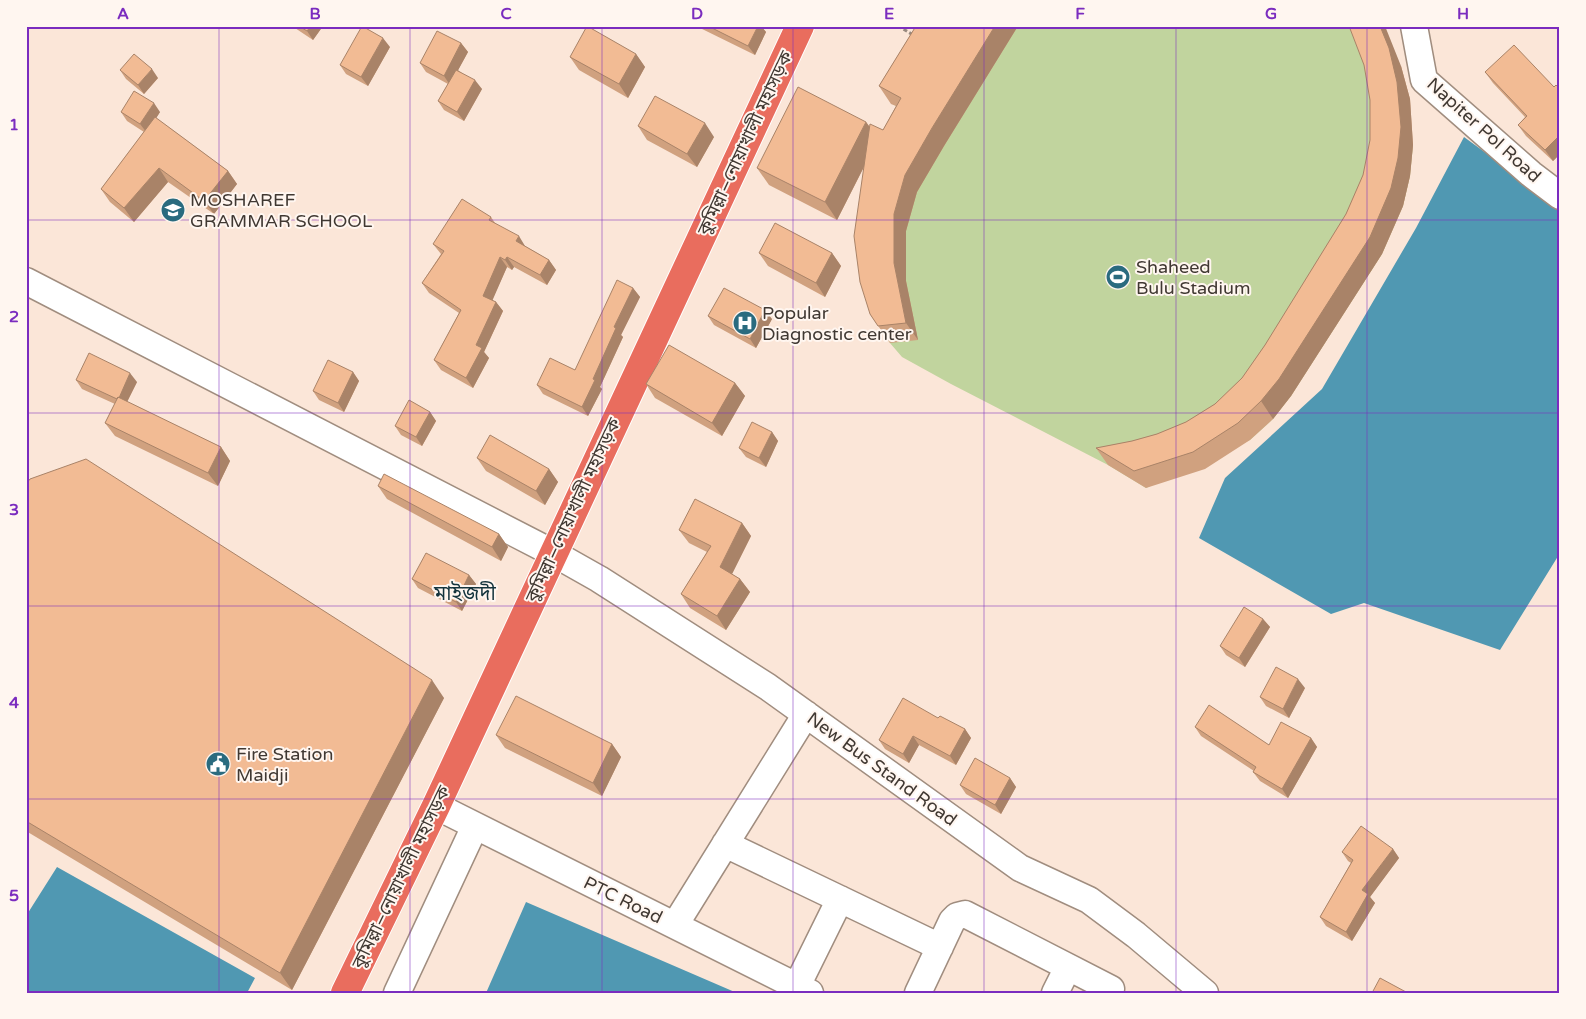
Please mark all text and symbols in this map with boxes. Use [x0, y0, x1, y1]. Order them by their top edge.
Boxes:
text: A [117, 4, 129, 24]
text: B [309, 4, 321, 24]
text: C [500, 4, 512, 24]
text: D [691, 4, 703, 24]
text: E [884, 4, 894, 24]
text: F [1075, 4, 1085, 24]
text: G [1265, 4, 1277, 24]
text: H [1457, 4, 1469, 24]
street label: কুমিল্লা–নোয়াখালী মহাসড়ক [692, 47, 798, 240]
street label: Napiter Pol Road [1422, 73, 1546, 187]
text: 1 [9, 115, 19, 135]
place label: MOSHAREF GRAMMAR SCHOOL [190, 189, 373, 232]
school or university icon: MOSHAREF GRAMMAR SCHOOL [160, 197, 186, 223]
place label: Shaheed Bulu Stadium [1136, 256, 1250, 299]
sports icon: Shaheed Bulu Stadium [1105, 264, 1131, 290]
place label: Popular Diagnostic center [762, 302, 912, 345]
text: 2 [9, 307, 19, 327]
hospital icon: Popular Diagnostic center [732, 310, 758, 336]
street label: কুমিল্লা–নোয়াখালী মহাসড়ক [520, 414, 626, 607]
text: 3 [9, 500, 19, 520]
district label: মাইজদী [433, 581, 497, 606]
text: 4 [9, 693, 19, 713]
street label: New Bus Stand Road [803, 707, 961, 831]
place label: Fire Station Maidji [236, 743, 333, 786]
public building icon: Fire Station Maidji [205, 751, 231, 777]
street label: কুমিল্লা–নোয়াখালী মহাসড়ক [347, 781, 455, 973]
street label: PTC Road [580, 871, 666, 929]
text: 5 [9, 886, 19, 906]

